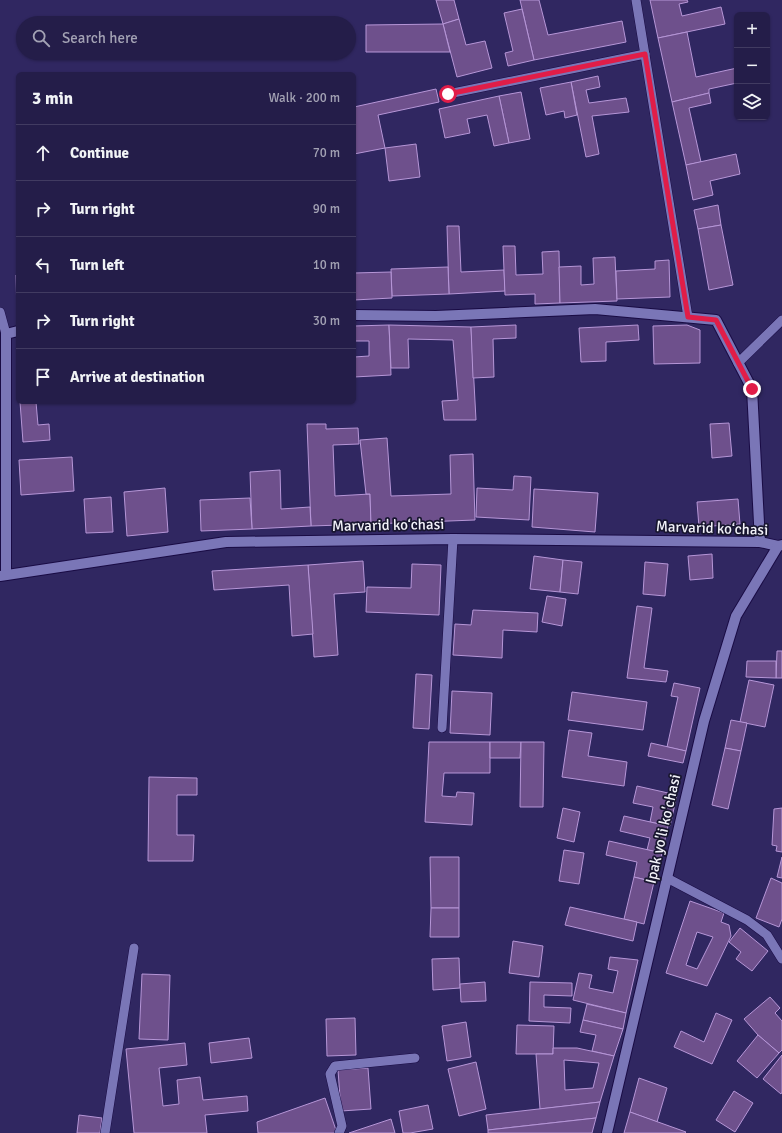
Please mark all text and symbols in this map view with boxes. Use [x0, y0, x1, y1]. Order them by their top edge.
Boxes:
map controls [734, 12, 770, 120]
button: + [734, 12, 770, 48]
search box [16, 16, 356, 60]
icon: search [30, 27, 52, 49]
text: Search here [62, 29, 138, 47]
button: − [734, 48, 770, 84]
button: layers [734, 84, 770, 120]
route start [439, 85, 457, 103]
text: 3 min [32, 88, 73, 109]
text: Walk · 200 m [269, 90, 340, 106]
icon: ahead [32, 142, 54, 164]
text: Continue [70, 144, 129, 162]
text: 70 m [313, 145, 340, 161]
icon: right [32, 198, 54, 220]
text: Turn right [70, 200, 135, 218]
text: 90 m [313, 201, 340, 217]
icon: left [32, 254, 54, 276]
text: Turn left [70, 256, 124, 274]
text: 10 m [313, 257, 340, 273]
icon: right [32, 310, 54, 332]
text: Turn right [70, 312, 135, 330]
text: 30 m [313, 313, 340, 329]
icon: arrive [32, 366, 54, 388]
text: Arrive at destination [70, 368, 205, 386]
route end [743, 380, 761, 398]
street label: Marvarid koʻchasi [332, 515, 444, 535]
street label: Marvarid koʻchasi [656, 517, 768, 539]
street label: Ipak yo'li ko'chasi [642, 773, 684, 885]

